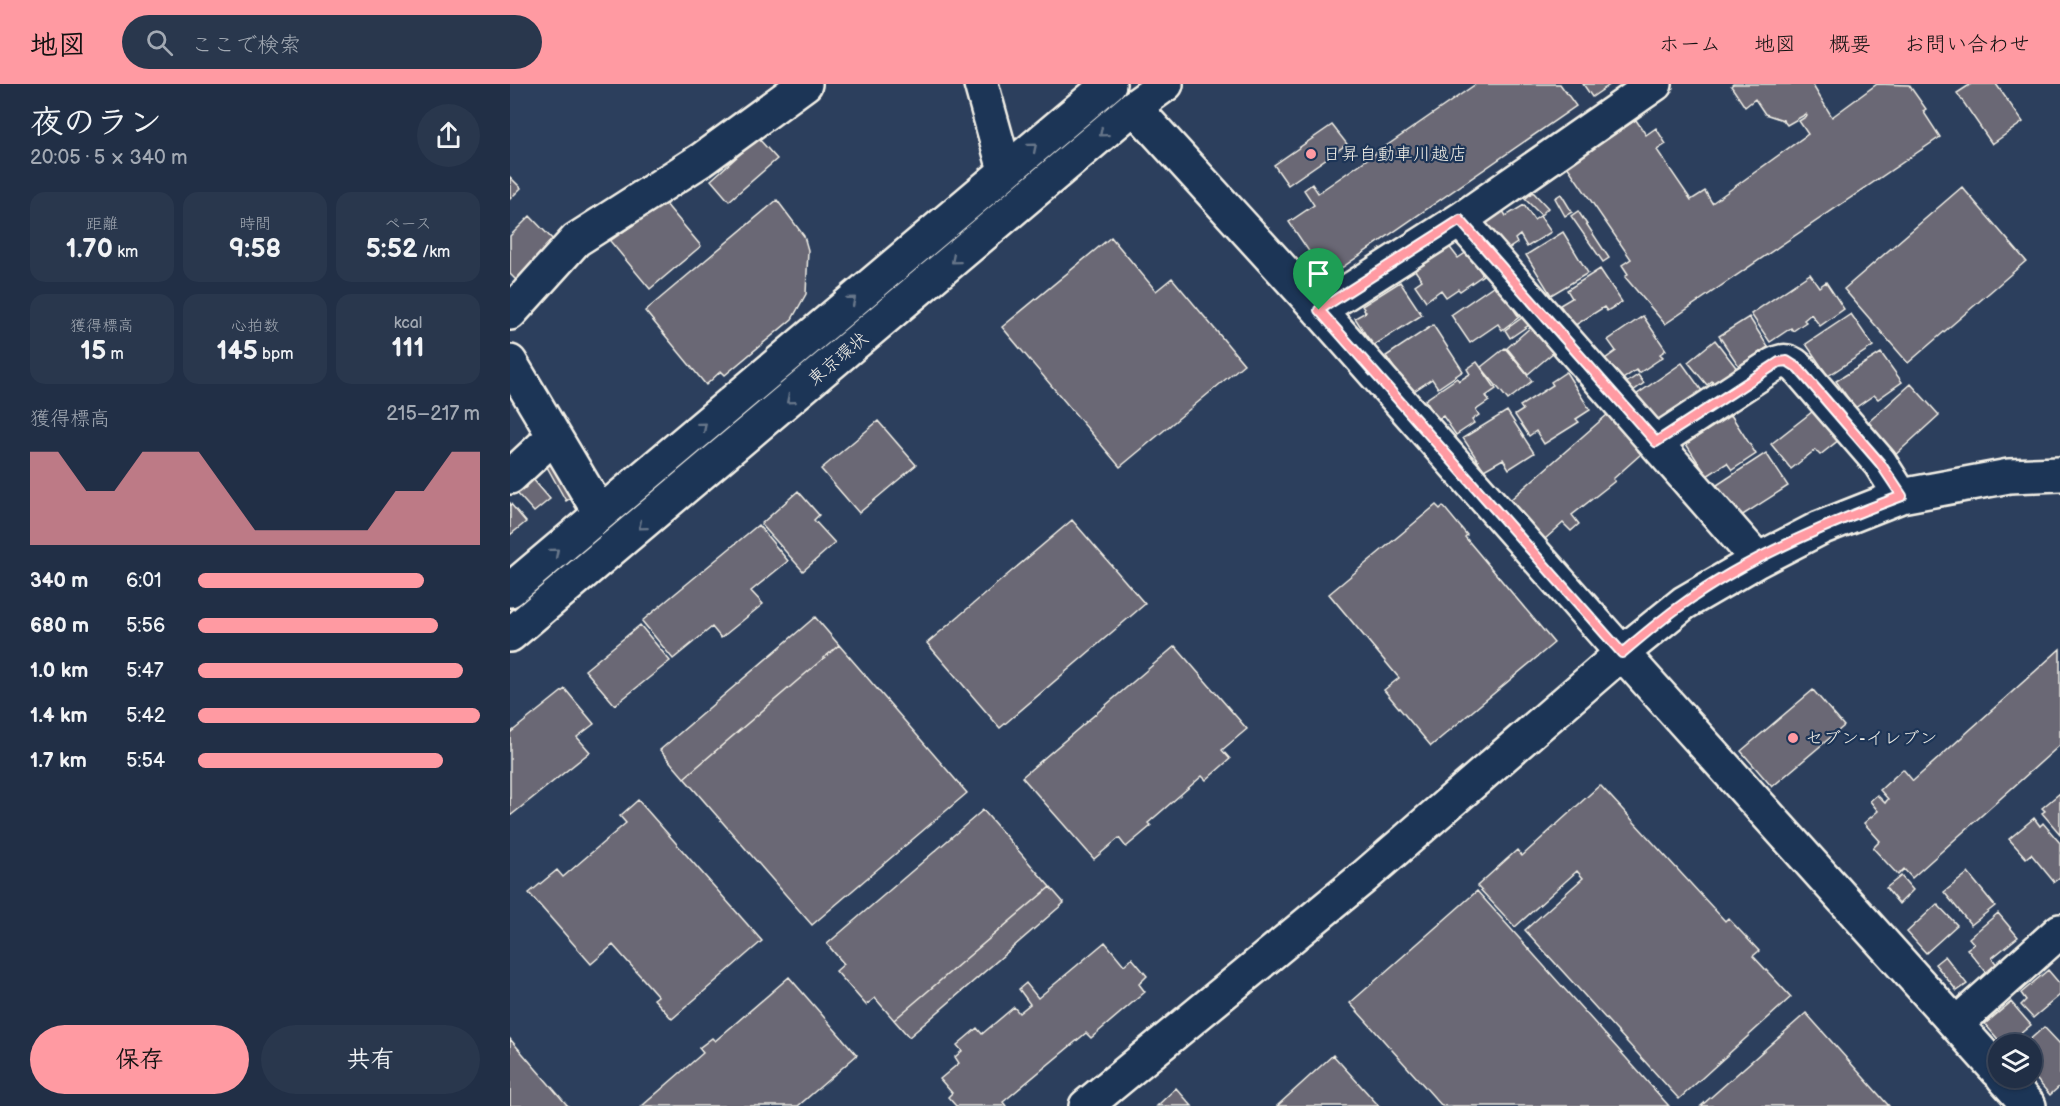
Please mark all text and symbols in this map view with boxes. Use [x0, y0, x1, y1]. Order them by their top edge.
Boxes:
search box [122, 15, 542, 69]
icon: search [143, 26, 176, 59]
text: 地図 [30, 29, 86, 62]
text: ここで検索 [191, 32, 301, 59]
text: ホーム [1659, 32, 1721, 57]
text: 地図 [1754, 32, 1796, 57]
text: 概要 [1829, 32, 1871, 57]
text: お問い合わせ [1904, 32, 2030, 57]
text: 夜のラン [30, 103, 162, 143]
button: share [417, 104, 480, 167]
one-way arrow [1099, 126, 1110, 137]
one-way arrow [1026, 143, 1037, 154]
place label: 日昇自動車川越店 [1323, 144, 1467, 165]
text: 20:05 · 5 × 340 m [30, 146, 188, 170]
marker: 日昇自動車川越店 [1304, 147, 1318, 161]
text: 距離 [86, 215, 118, 234]
text: 時間 [239, 215, 271, 234]
text: ペース [384, 215, 432, 234]
text: 1.70 [66, 234, 113, 265]
text: 9:58 [229, 234, 281, 265]
text: 5:52 [366, 234, 418, 265]
text: km [113, 243, 138, 262]
text: /km [418, 243, 450, 262]
pin [1293, 248, 1344, 310]
one-way arrow [951, 252, 962, 263]
icon: arrive [1302, 257, 1335, 290]
one-way arrow [845, 296, 856, 307]
text: kcal [394, 314, 422, 333]
text: 獲得標高 [70, 317, 134, 336]
text: 心拍数 [231, 317, 279, 336]
street label: 東京環状 [804, 328, 872, 390]
text: 111 [392, 333, 424, 364]
text: 15 [80, 336, 106, 367]
text: 145 [216, 336, 258, 367]
text: m [106, 345, 124, 364]
text: bpm [258, 345, 294, 364]
one-way arrow [786, 392, 797, 403]
text: 215–217 m [386, 402, 480, 426]
text: 獲得標高 [30, 407, 110, 431]
one-way arrow [696, 422, 707, 433]
one-way arrow [638, 519, 649, 530]
one-way arrow [548, 548, 558, 559]
text: 340 m [30, 569, 88, 593]
text: 6:01 [126, 569, 162, 593]
text: 680 m [30, 614, 89, 638]
text: 5:56 [126, 614, 165, 638]
text: 1.0 km [30, 659, 88, 683]
text: 5:47 [126, 659, 164, 683]
text: 1.4 km [30, 704, 88, 728]
text: 5:42 [126, 704, 166, 728]
place label: セブン-イレブン [1805, 728, 1938, 749]
marker: セブン-イレブン [1786, 731, 1800, 745]
text: 1.7 km [30, 749, 87, 773]
text: 5:54 [126, 749, 165, 773]
button: 保存 [30, 1025, 249, 1094]
button: 共有 [261, 1025, 480, 1094]
map controls [1988, 1034, 2042, 1088]
button: layers [1988, 1034, 2042, 1088]

